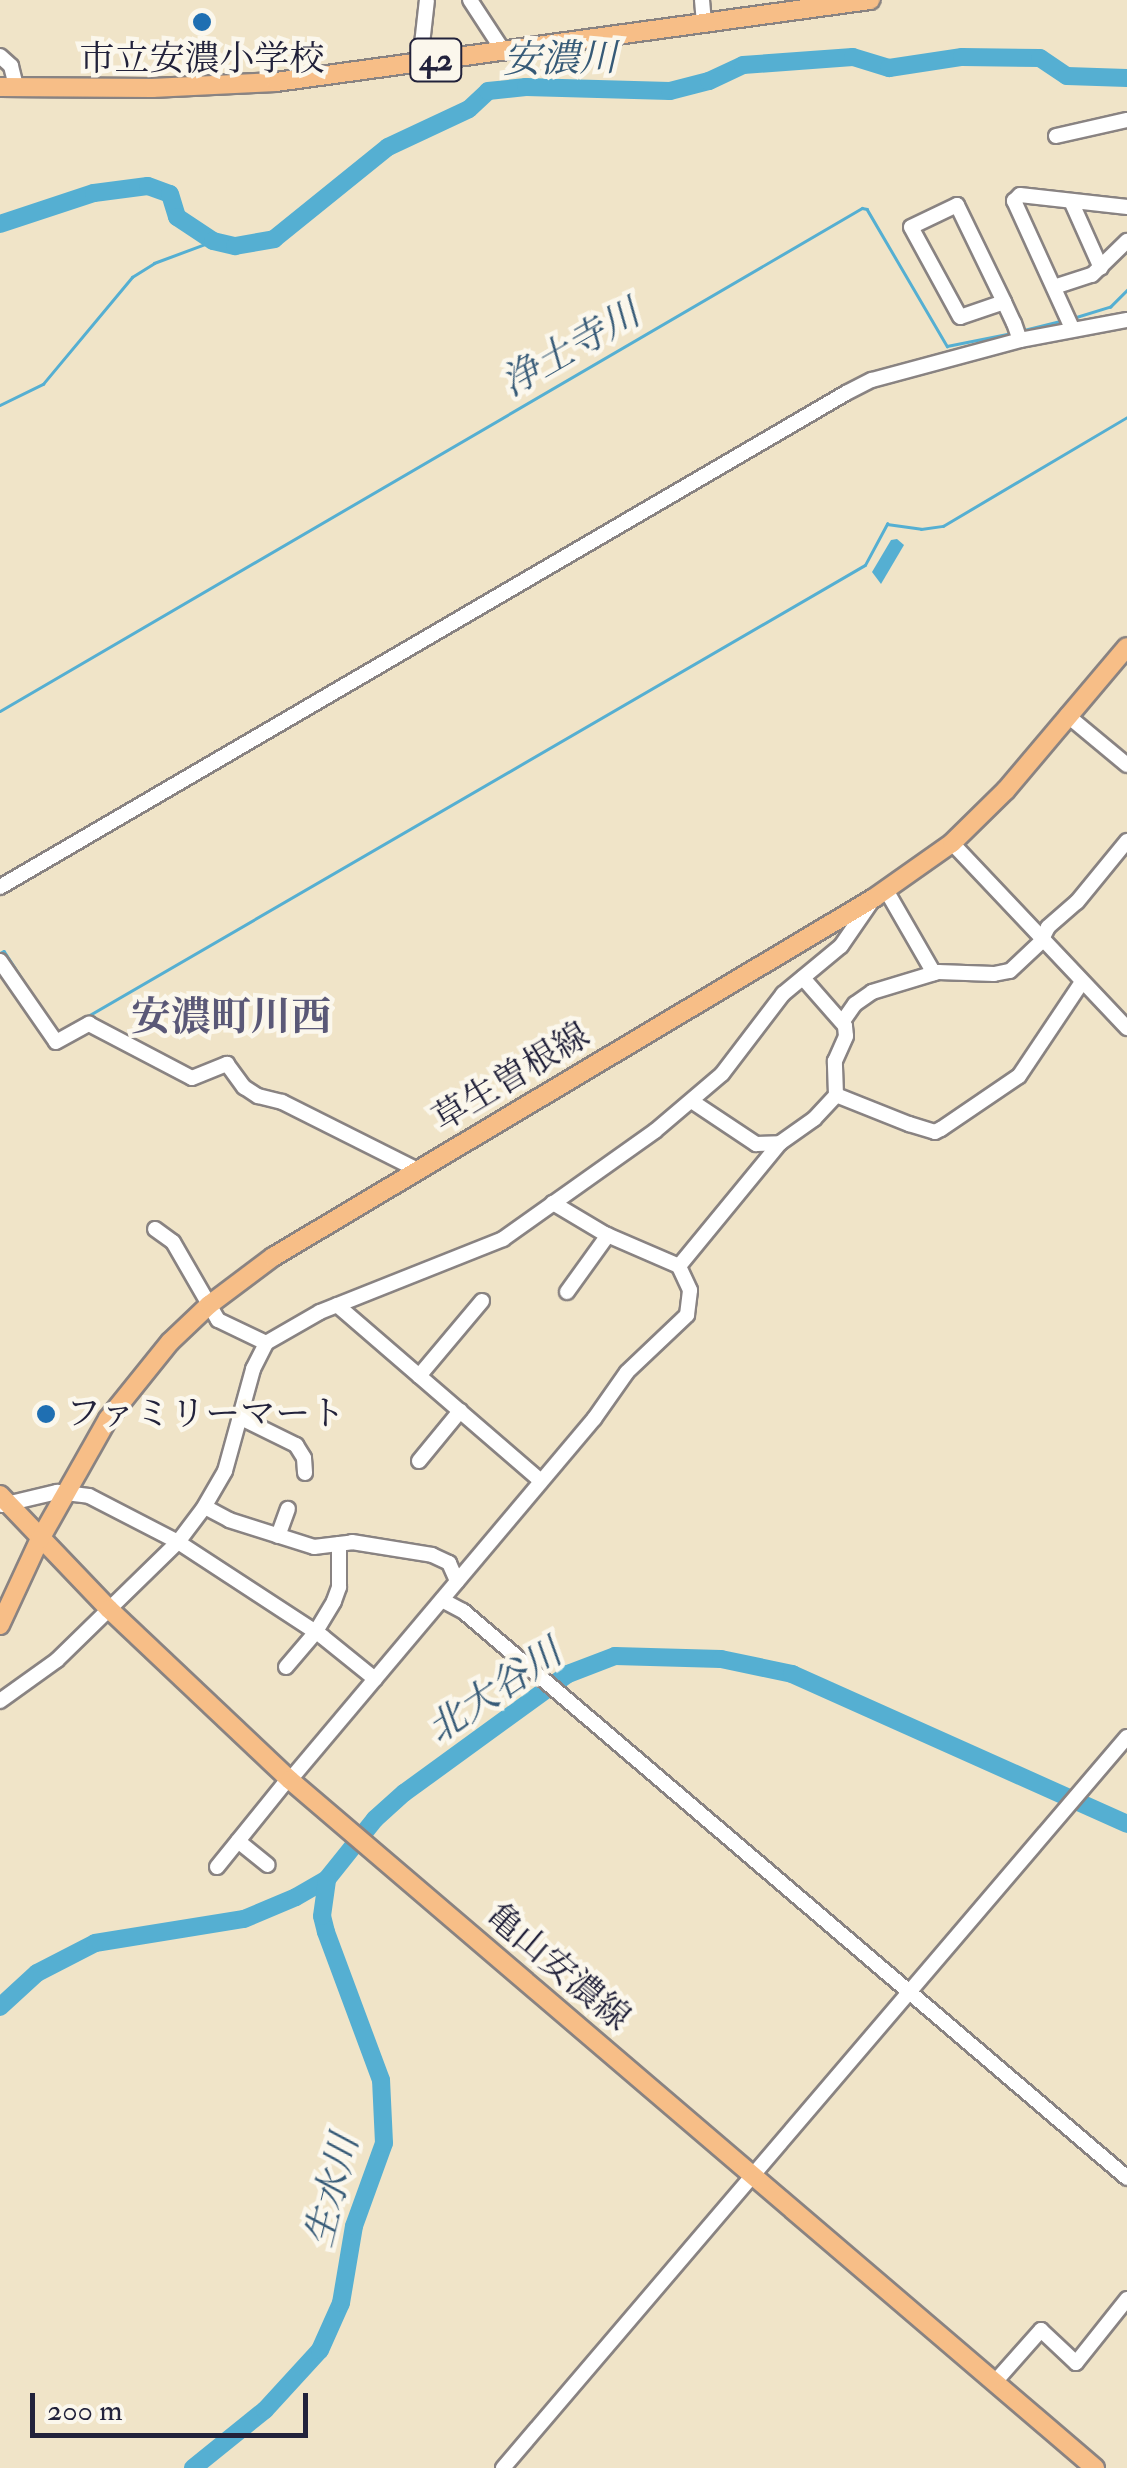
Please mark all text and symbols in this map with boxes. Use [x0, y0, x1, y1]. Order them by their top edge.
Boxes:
marker: 市立安濃小学校 [191, 11, 213, 33]
road number: 42 [408, 33, 464, 87]
water label: 安濃川 [503, 36, 617, 84]
place label: 市立安濃小学校 [80, 38, 324, 80]
water label: 浄土寺川 [494, 291, 648, 407]
district label: 安濃町川西 [131, 994, 331, 1042]
street label: 草生曽根線 [425, 1014, 597, 1140]
place label: ファミリーマート [66, 1393, 346, 1435]
marker: ファミリーマート [35, 1403, 57, 1425]
water label: 北大谷川 [419, 1631, 571, 1753]
street label: 亀山安濃線 [477, 1895, 639, 2039]
water label: 生水川 [297, 2130, 369, 2252]
scale bar [35, 2373, 312, 2435]
text: 200 m [47, 2392, 123, 2429]

